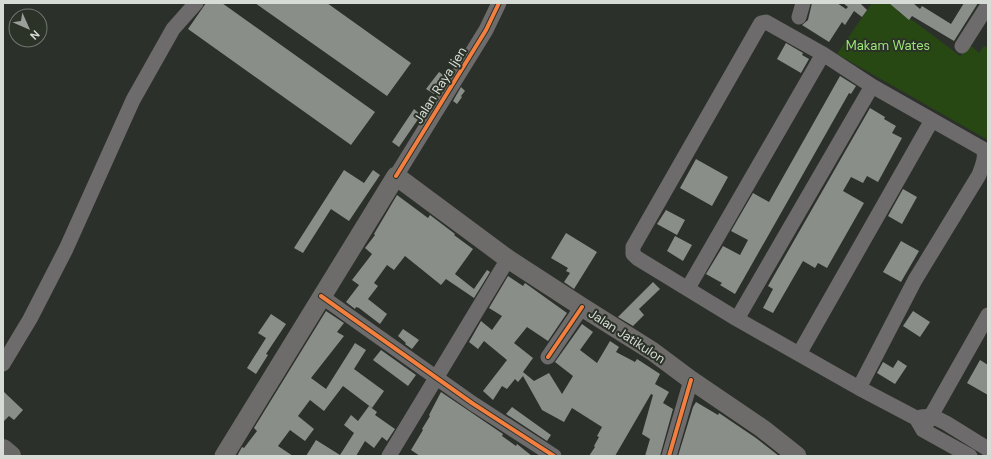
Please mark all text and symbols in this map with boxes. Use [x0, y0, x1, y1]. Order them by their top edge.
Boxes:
north arrow [8, 8, 48, 48]
text: N [27, 27, 43, 43]
park label: Makam Wates [846, 37, 930, 54]
street label: Jalan Raya Ijen [410, 43, 470, 127]
street label: Jalan Jatikulon [585, 305, 669, 367]

